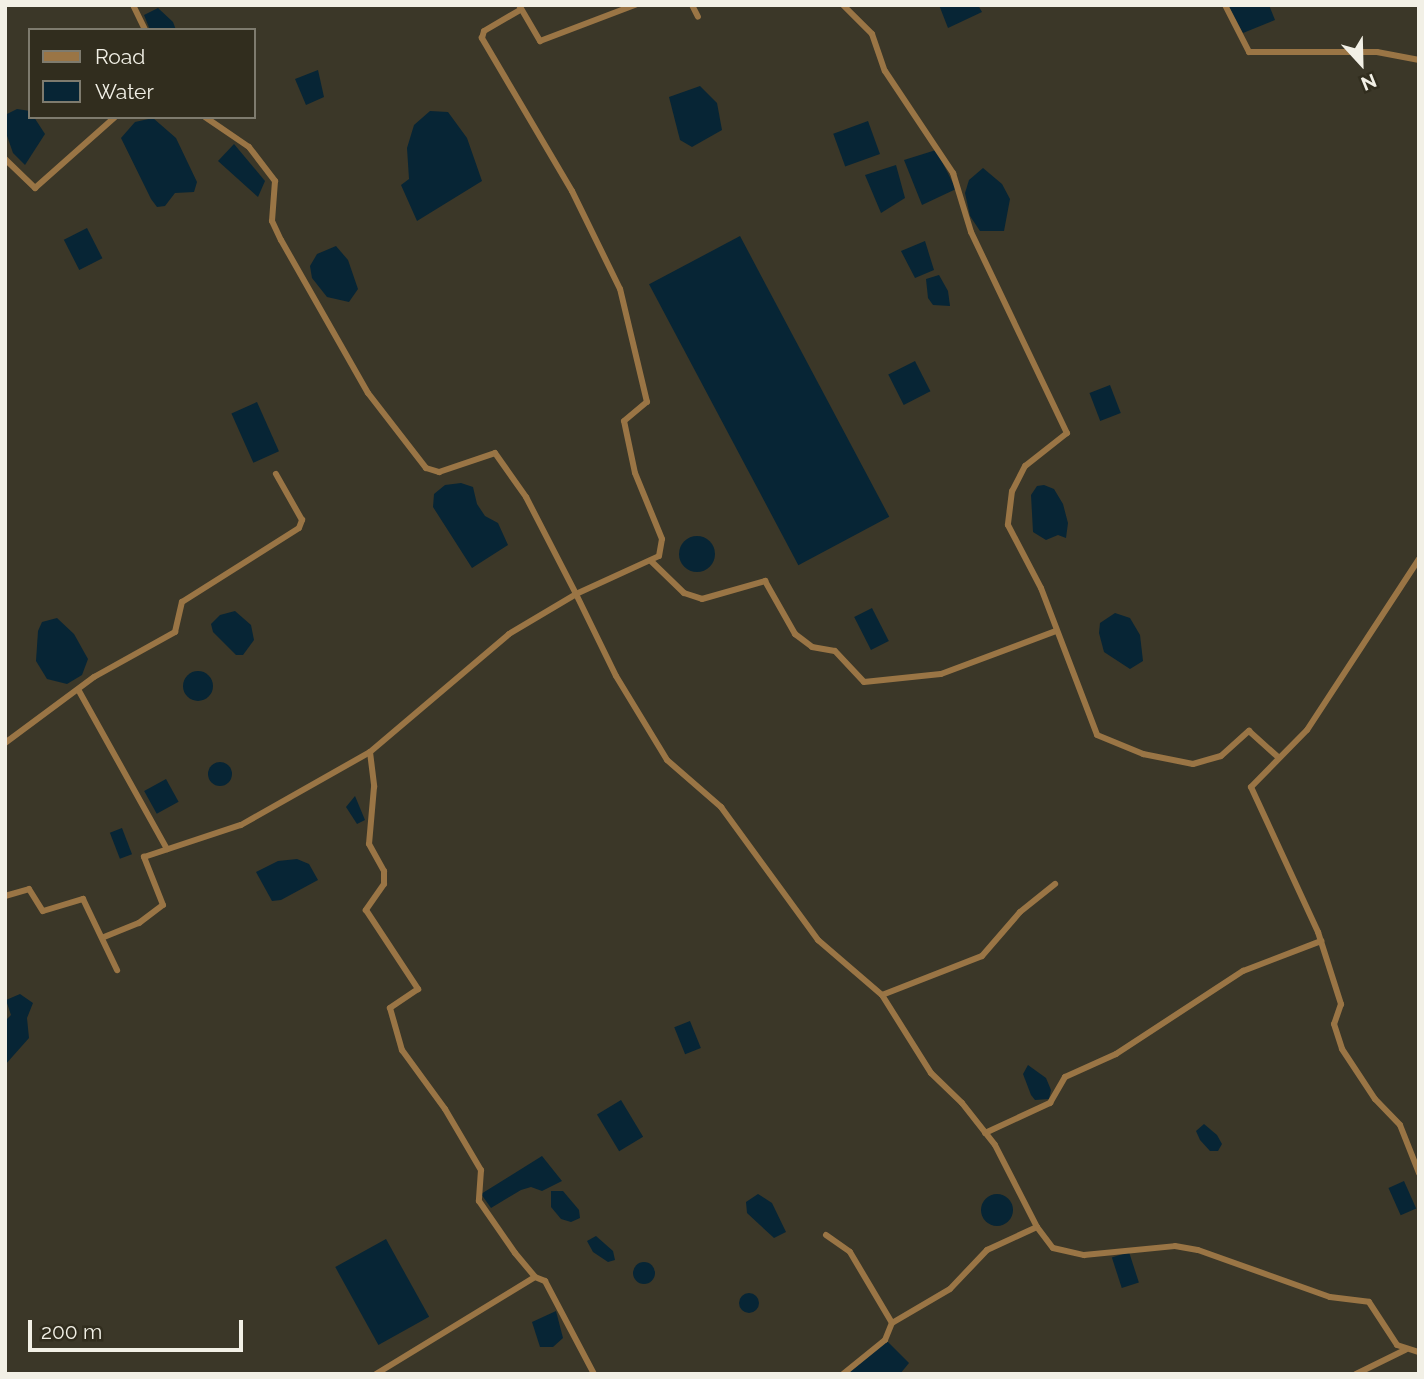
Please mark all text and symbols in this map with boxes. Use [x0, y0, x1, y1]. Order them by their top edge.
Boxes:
legend [28, 28, 256, 119]
north arrow [1326, 28, 1396, 98]
text: Road [95, 44, 145, 69]
text: N [1358, 70, 1380, 95]
text: Water [95, 79, 154, 104]
scale bar [32, 1306, 247, 1350]
text: 200 m [41, 1319, 102, 1344]

